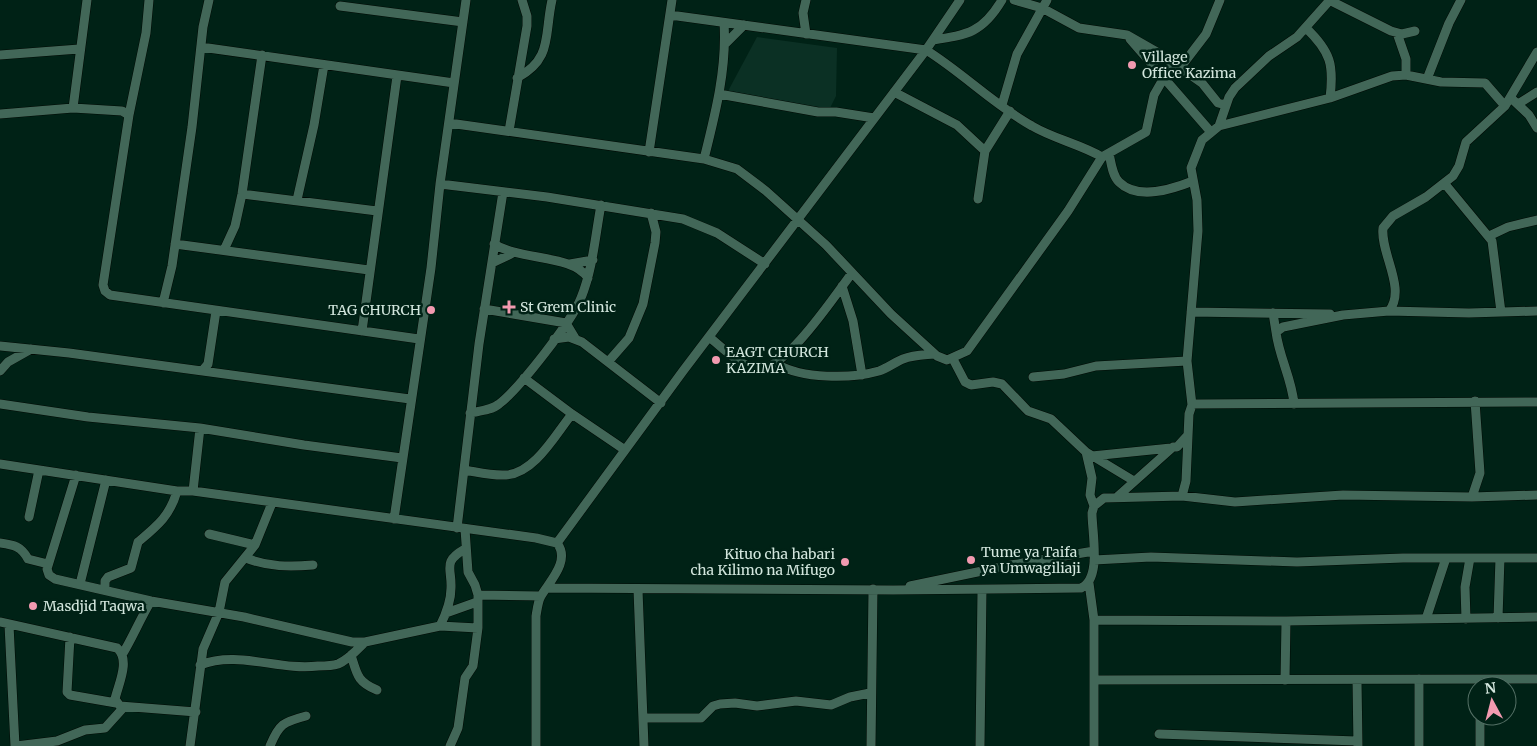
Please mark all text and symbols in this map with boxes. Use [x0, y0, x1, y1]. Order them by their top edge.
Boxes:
place label: Village Office Kazima [1141, 48, 1237, 82]
marker: Village Office Kazima [1126, 59, 1138, 71]
place label: St Grem Clinic [520, 298, 616, 316]
marker: St Grem Clinic [502, 300, 516, 314]
place label: TAG CHURCH [328, 301, 421, 319]
marker: TAG CHURCH [425, 304, 437, 316]
place label: EAGT CHURCH KAZIMA [726, 343, 829, 377]
marker: EAGT CHURCH KAZIMA [710, 354, 722, 366]
place label: Tume ya Taifa ya Umwagiliaji [981, 543, 1081, 577]
place label: Kituo cha habari cha Kilimo na Mifugo [690, 545, 835, 579]
marker: Tume ya Taifa ya Umwagiliaji [965, 554, 977, 566]
marker: Kituo cha habari cha Kilimo na Mifugo [839, 556, 851, 568]
place label: Masdjid Taqwa [43, 597, 145, 615]
marker: Masdjid Taqwa [27, 600, 39, 612]
north arrow [1467, 676, 1517, 726]
text: N [1484, 678, 1497, 698]

